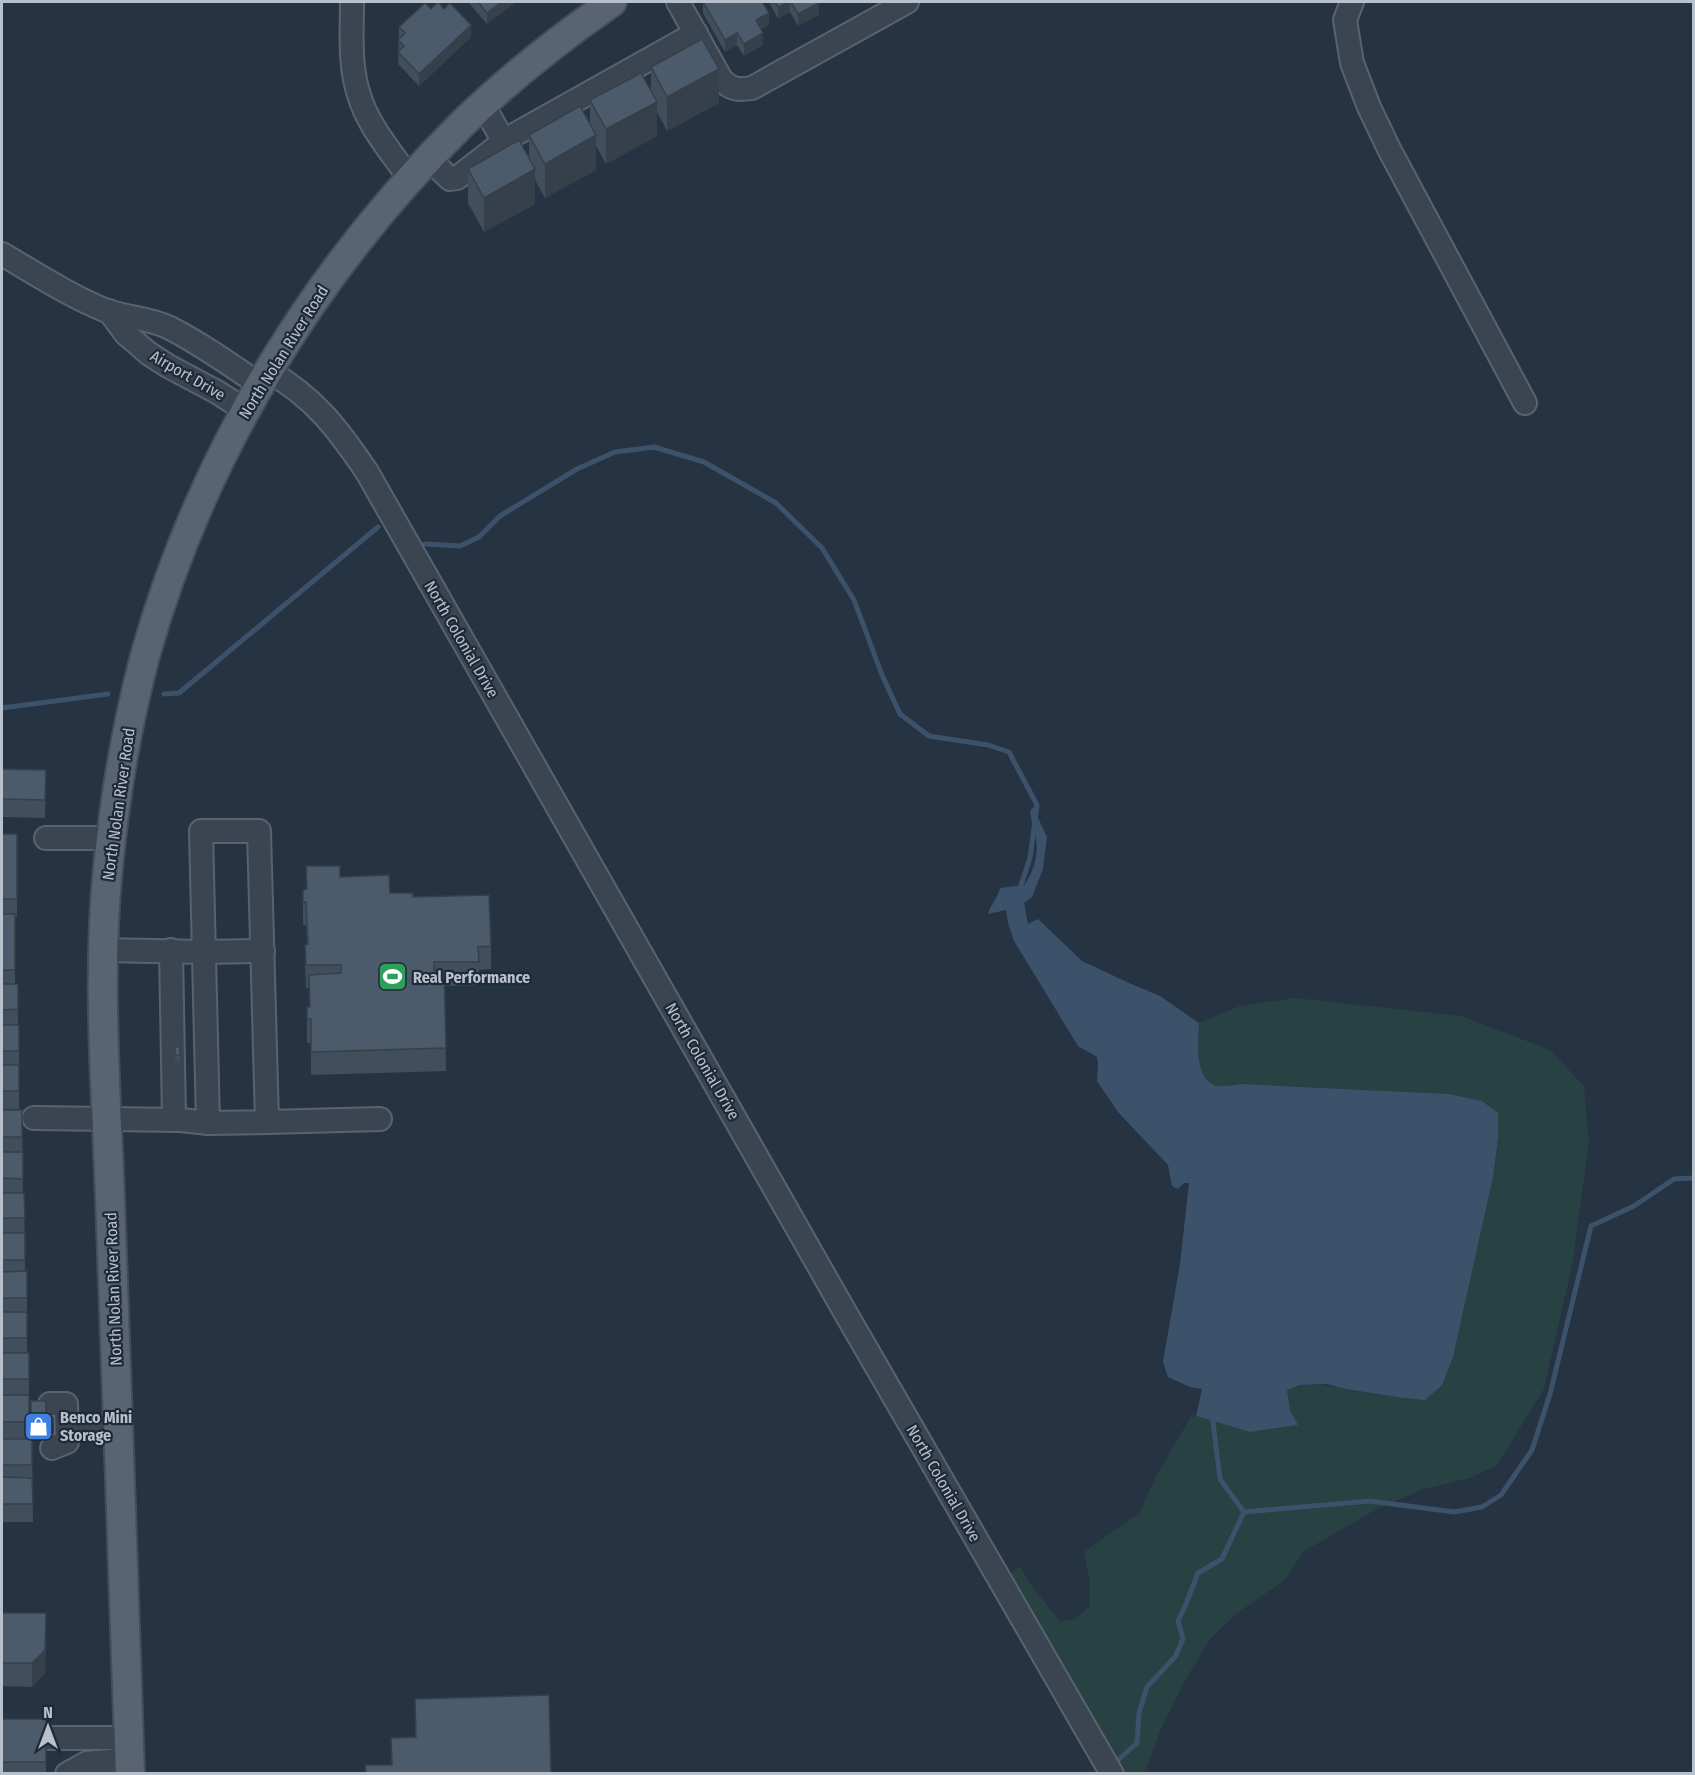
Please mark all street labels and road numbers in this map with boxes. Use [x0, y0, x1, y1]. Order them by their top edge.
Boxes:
street label: North Nolan River Road [235, 282, 332, 422]
street label: Airport Drive [147, 346, 229, 405]
street label: North Colonial Drive [420, 577, 503, 701]
street label: North Nolan River Road [98, 727, 139, 881]
street label: North Colonial Drive [661, 999, 744, 1123]
street label: North Nolan River Road [101, 1212, 126, 1366]
street label: North Colonial Drive [902, 1421, 985, 1545]

